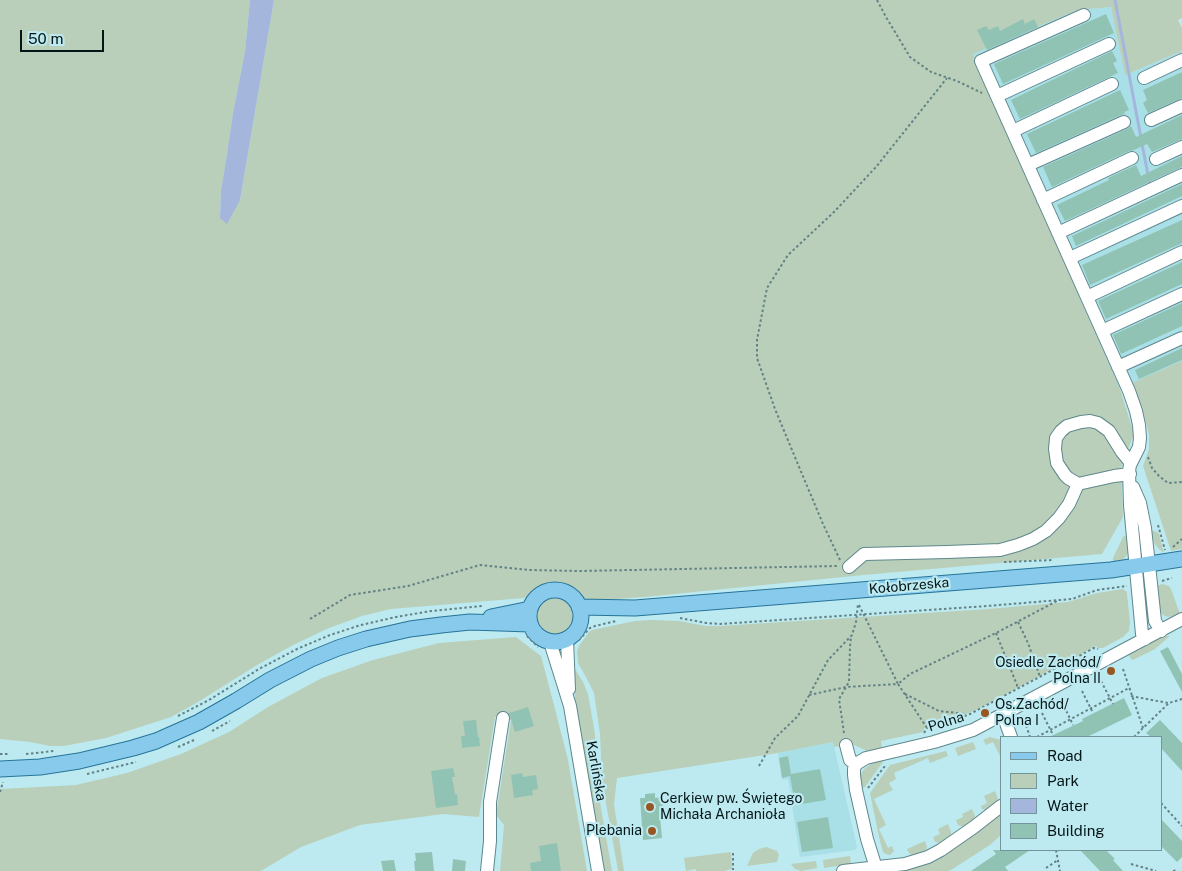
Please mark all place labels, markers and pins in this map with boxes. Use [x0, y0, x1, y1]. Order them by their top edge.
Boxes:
place label: Osiedle Zachód/ Polna II [995, 655, 1101, 688]
marker: Osiedle Zachód/ Polna II [1105, 665, 1117, 677]
place label: Os.Zachód/ Polna I [995, 697, 1069, 730]
marker: Os.Zachód/ Polna I [979, 707, 991, 719]
place label: Cerkiew pw. Świętego Michała Archanioła [660, 791, 803, 824]
marker: Cerkiew pw. Świętego Michała Archanioła [644, 801, 656, 813]
place label: Plebania [586, 823, 642, 839]
marker: Plebania [646, 825, 658, 837]

